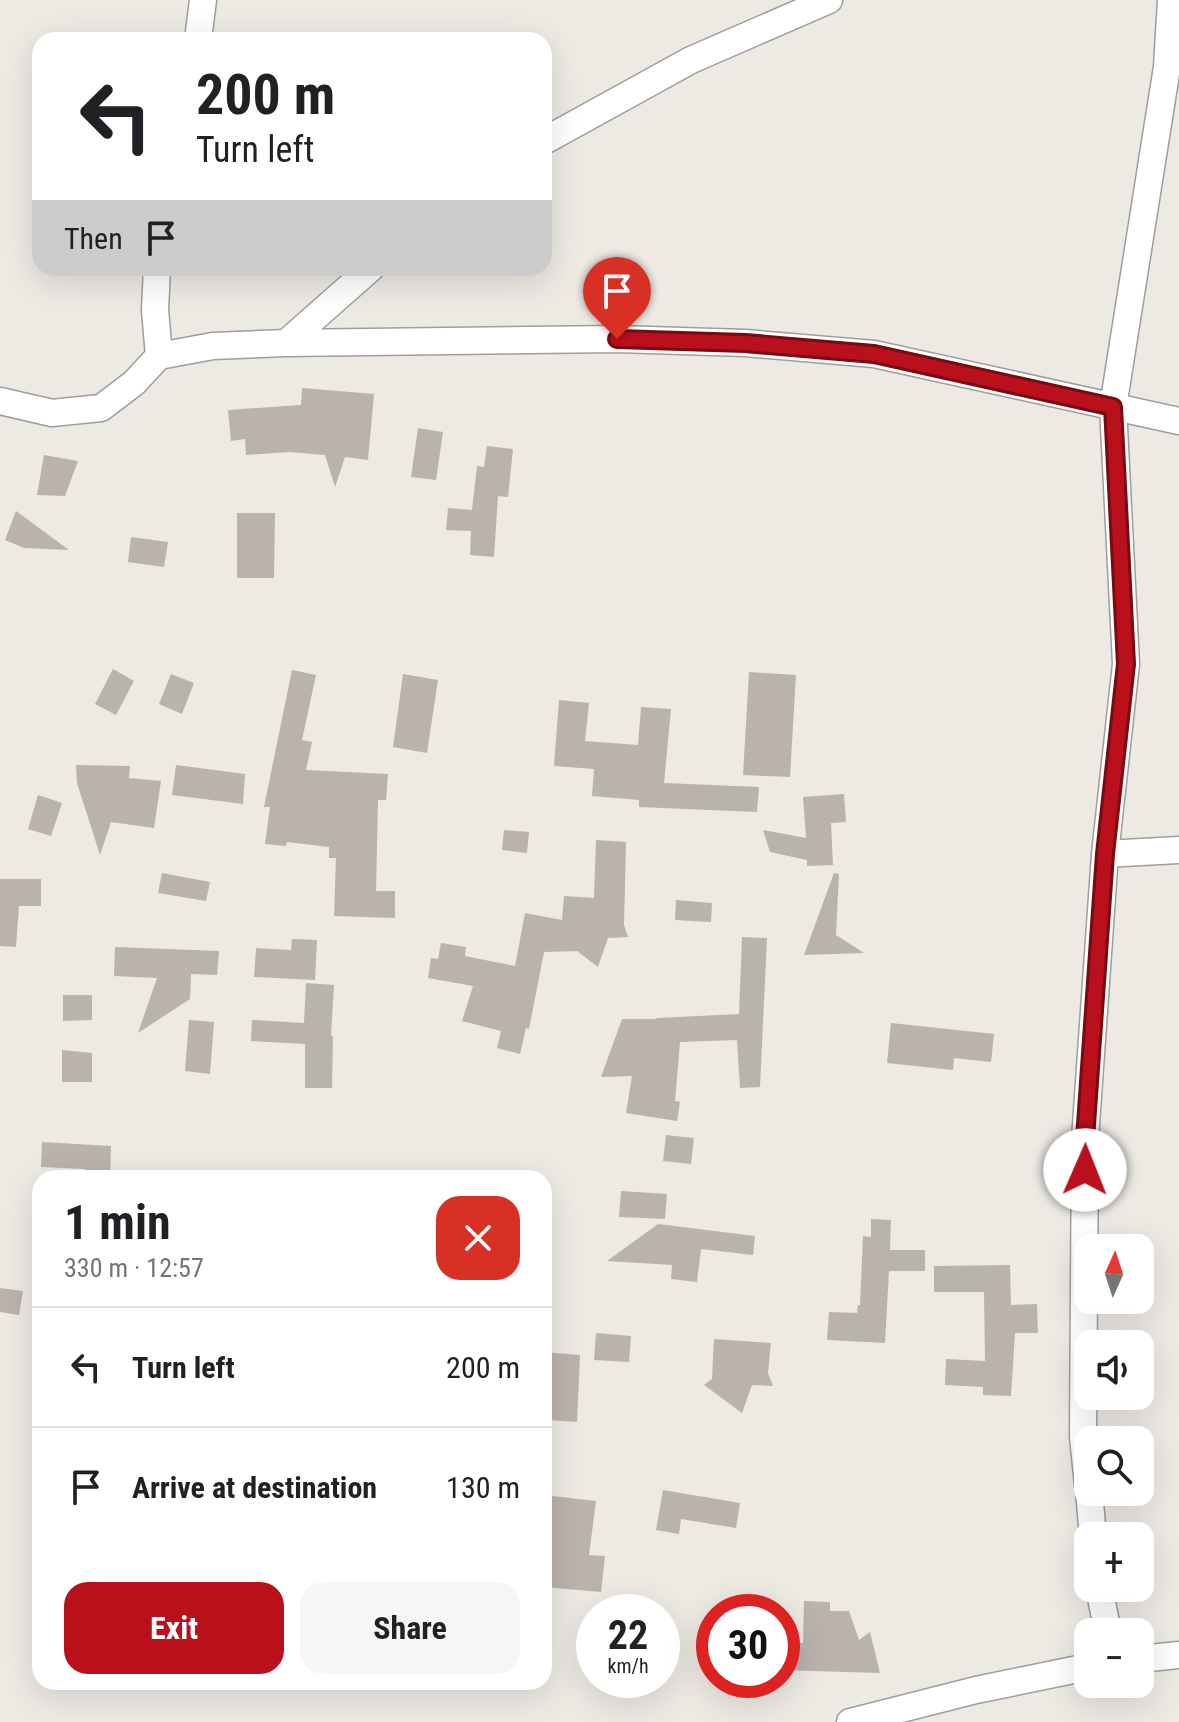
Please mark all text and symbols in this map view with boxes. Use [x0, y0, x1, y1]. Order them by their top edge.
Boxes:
text: 200 m [196, 62, 335, 128]
icon: left [64, 64, 168, 168]
text: Turn left [196, 129, 314, 171]
icon: arrive [139, 216, 183, 260]
text: Then [64, 221, 123, 256]
pin [583, 257, 651, 339]
icon: arrive [595, 269, 639, 313]
position arrow [1043, 1128, 1127, 1212]
text: 1 min [64, 1194, 171, 1251]
button: close [436, 1196, 520, 1280]
north arrow [1074, 1234, 1154, 1314]
map controls [1074, 1234, 1154, 1698]
text: 330 m · 12:57 [64, 1253, 204, 1283]
button: sound [1074, 1330, 1154, 1410]
icon: left [64, 1345, 108, 1389]
text: Turn left [132, 1350, 235, 1385]
text: 200 m [446, 1350, 520, 1385]
button: search [1074, 1426, 1154, 1506]
icon: arrive [64, 1465, 108, 1509]
text: Arrive at destination [132, 1470, 377, 1505]
text: 130 m [446, 1470, 520, 1505]
button: + [1074, 1522, 1154, 1602]
button: Exit [64, 1582, 284, 1674]
button: Share [300, 1582, 520, 1674]
speed limit sign: 30 [696, 1594, 800, 1698]
text: 22 [608, 1612, 648, 1659]
button: − [1074, 1618, 1154, 1698]
text: km/h [607, 1654, 649, 1678]

